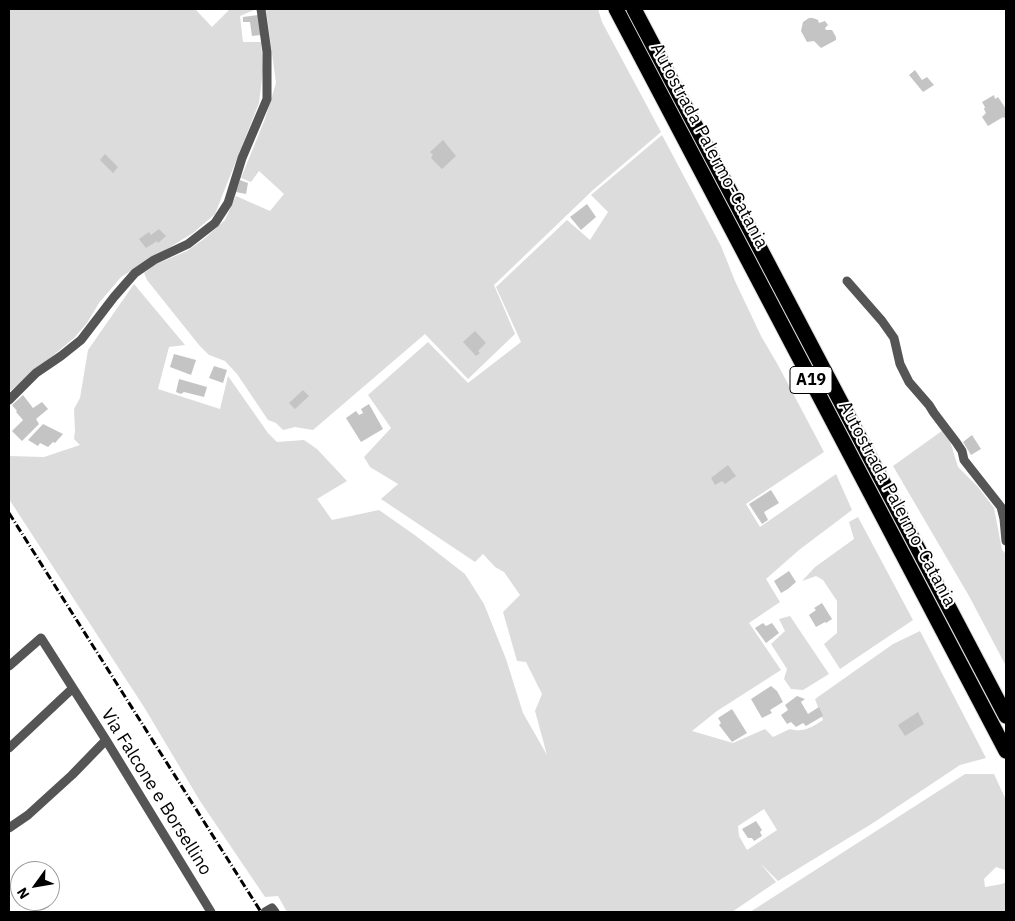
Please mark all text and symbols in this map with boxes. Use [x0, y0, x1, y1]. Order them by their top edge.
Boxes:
street label: Autostrada Palermo-Catania [646, 40, 772, 252]
road number: A19 [790, 366, 832, 394]
street label: Autostrada Palermo-Catania [834, 398, 960, 610]
street label: Via Falcone e Borsellino [96, 705, 216, 879]
north arrow [10, 861, 60, 911]
text: N [13, 884, 33, 902]

